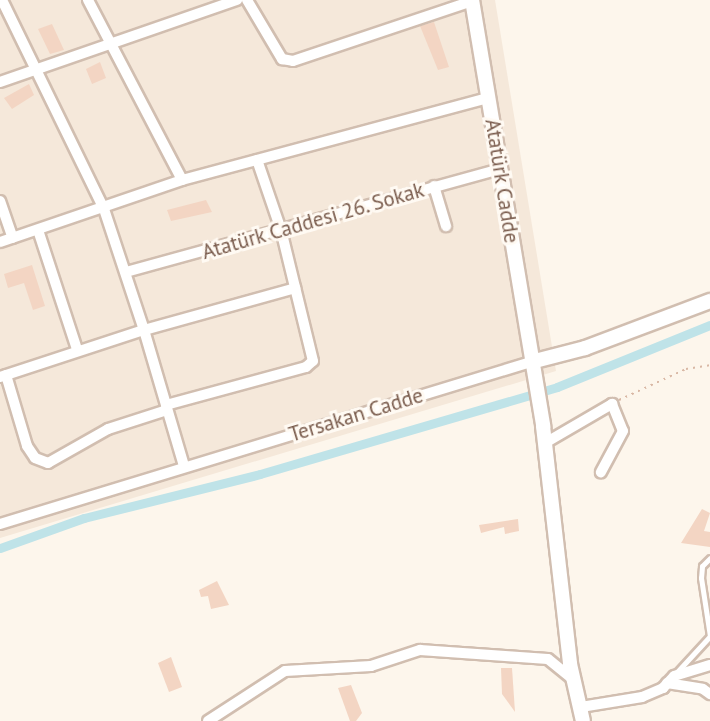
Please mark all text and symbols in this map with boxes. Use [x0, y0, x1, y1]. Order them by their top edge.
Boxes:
street label: Atatürk Cadde [480, 117, 524, 245]
street label: Atatürk Caddesi 26. Sokak [198, 177, 428, 265]
street label: Tersakan Cadde [286, 383, 426, 447]

